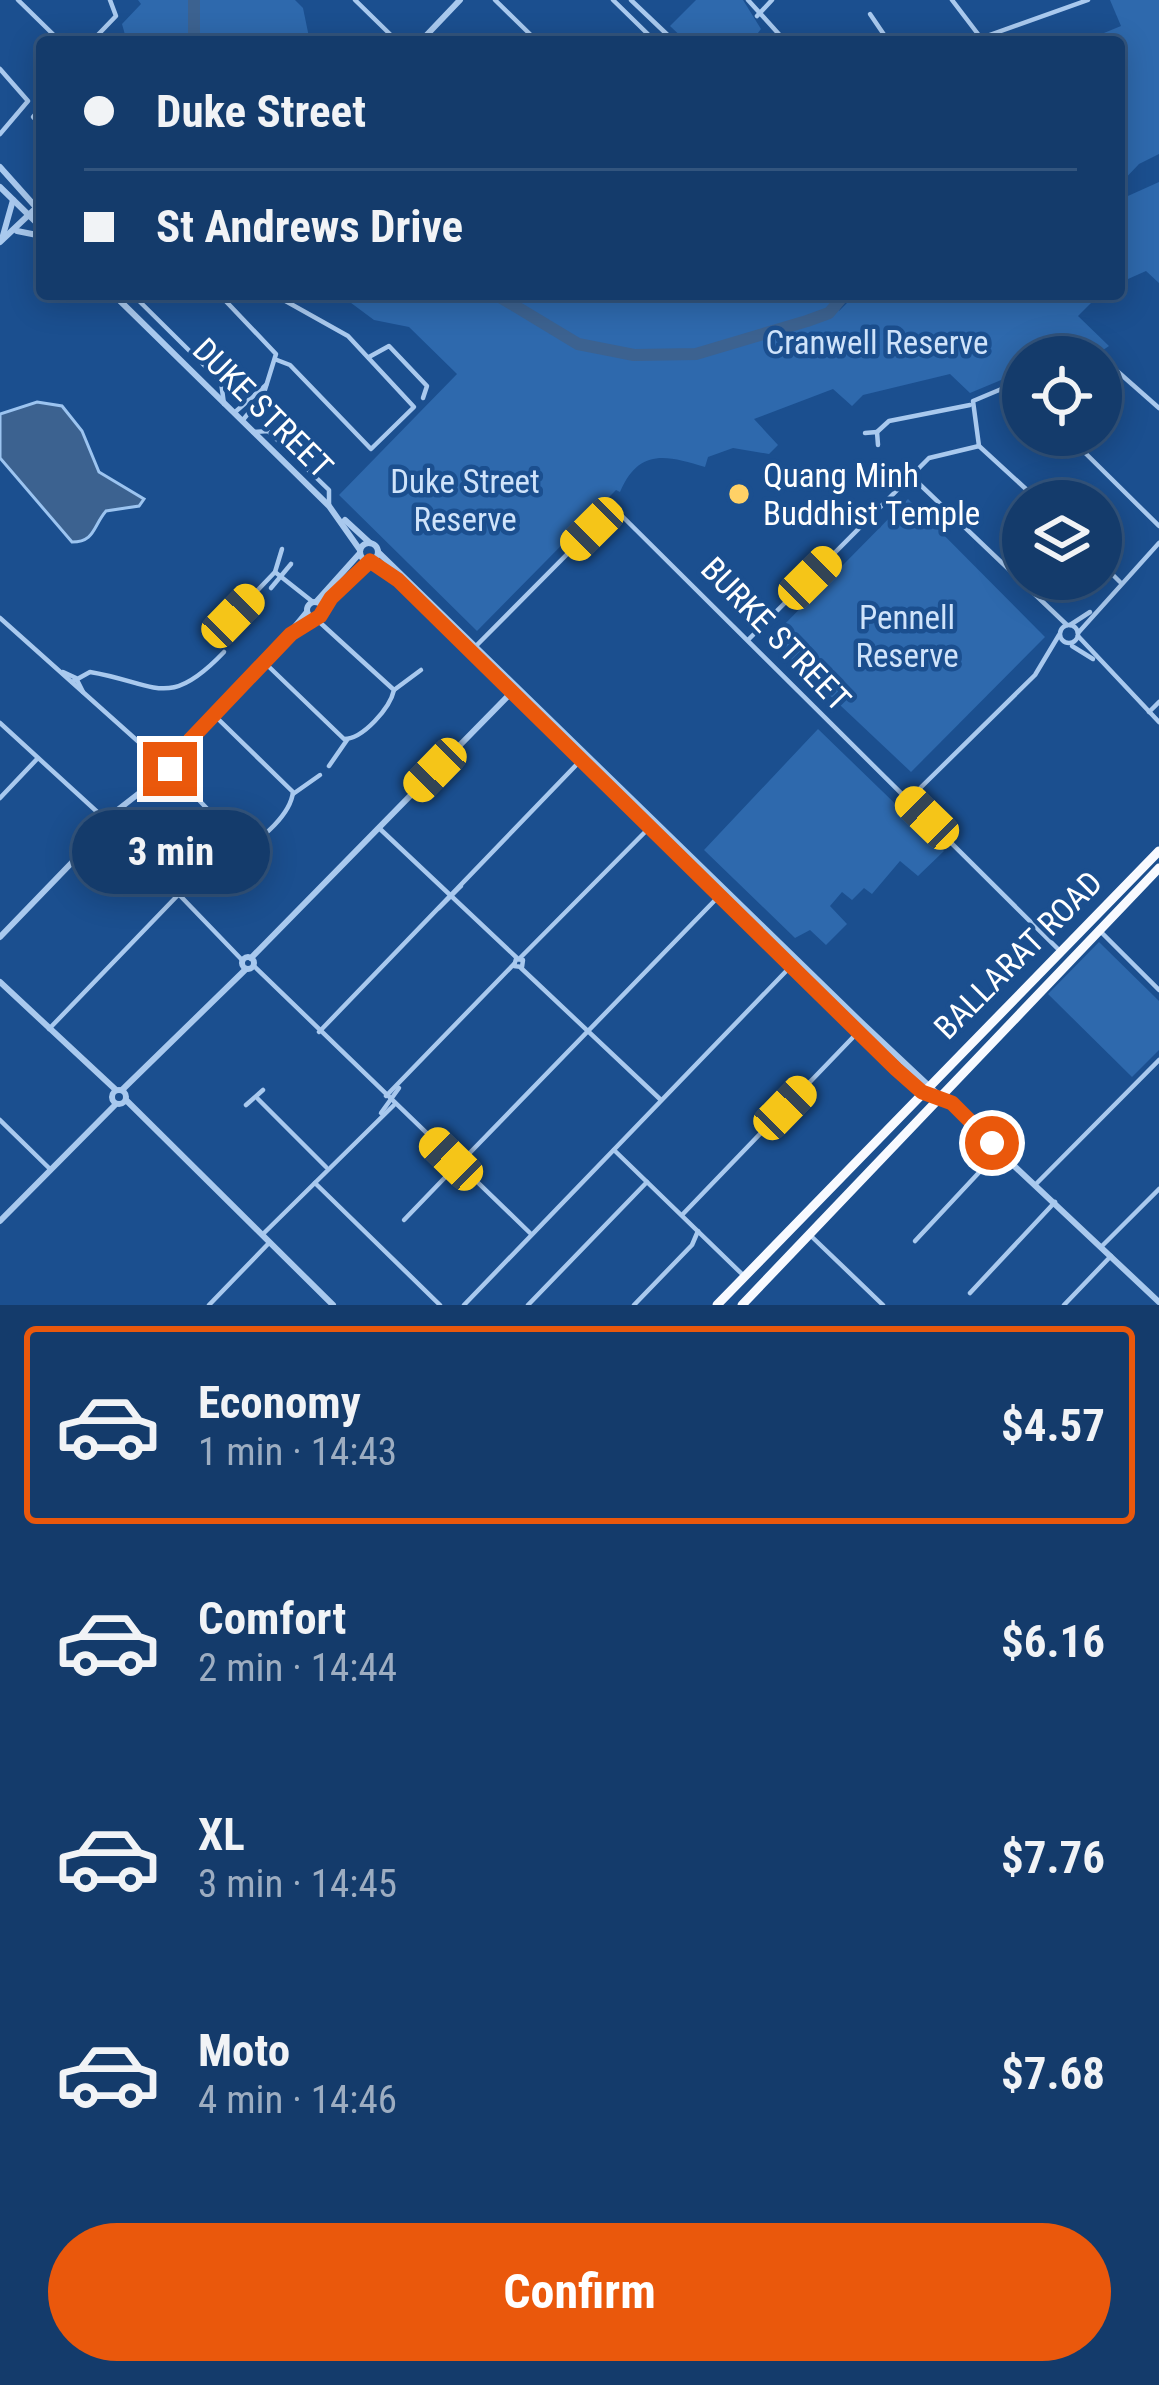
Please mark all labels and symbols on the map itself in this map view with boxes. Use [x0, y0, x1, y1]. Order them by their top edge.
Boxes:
park label: Cranwell Reserve [766, 323, 988, 362]
street label: DUKE STREET [185, 330, 341, 486]
place label: Quang Minh Buddhist Temple [763, 456, 980, 533]
park label: Duke Street Reserve [390, 462, 540, 539]
marker: Quang Minh Buddhist Temple [726, 481, 752, 507]
car [554, 491, 630, 567]
car [772, 540, 848, 616]
street label: BURKE STREET [693, 549, 859, 719]
car [195, 578, 271, 654]
park label: Pennell Reserve [855, 598, 959, 675]
car [397, 732, 473, 808]
route end [143, 742, 197, 796]
car [889, 780, 965, 856]
callout: 3 min [71, 811, 269, 895]
street label: BALLARAT ROAD [926, 863, 1110, 1047]
car [747, 1070, 823, 1146]
route start [965, 1116, 1019, 1170]
car [413, 1121, 489, 1197]

